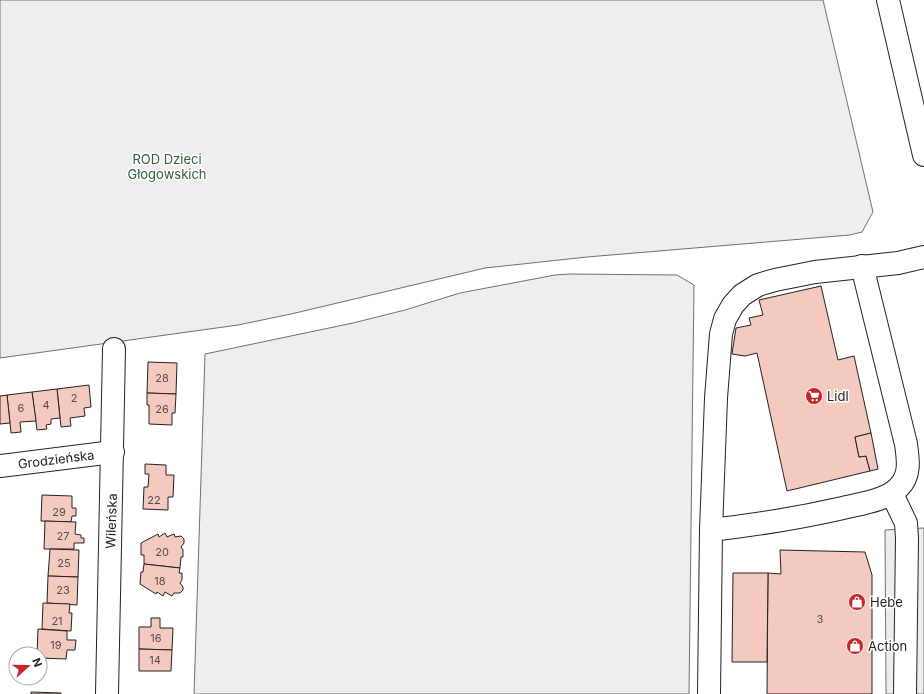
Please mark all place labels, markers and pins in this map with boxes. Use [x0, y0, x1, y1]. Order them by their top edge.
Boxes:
supermarket icon: Lidl [804, 386, 824, 406]
place label: Lidl [827, 388, 849, 404]
shop icon: Hebe [847, 592, 867, 612]
place label: Hebe [870, 594, 903, 610]
shop icon: Action [845, 636, 865, 656]
place label: Action [868, 638, 907, 654]

